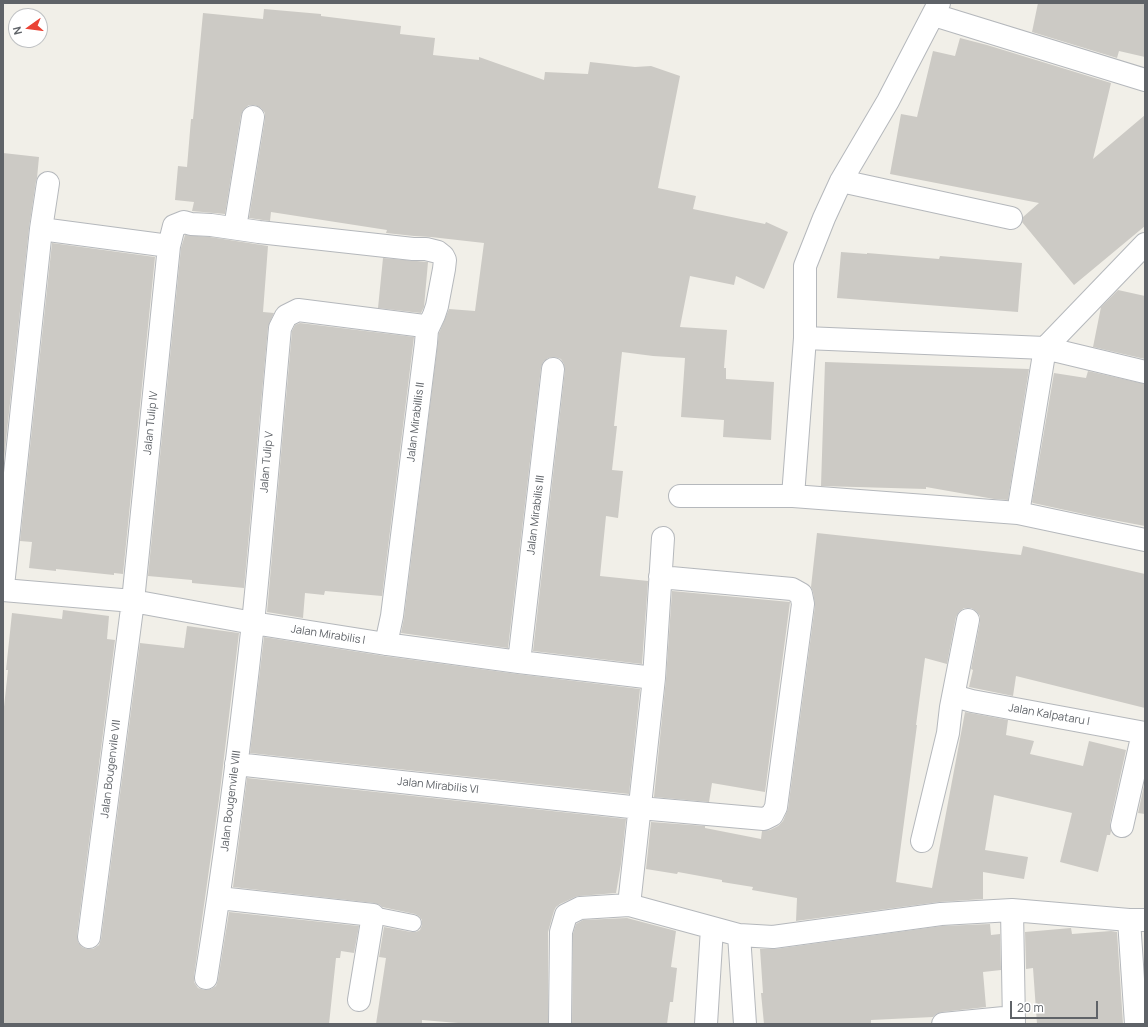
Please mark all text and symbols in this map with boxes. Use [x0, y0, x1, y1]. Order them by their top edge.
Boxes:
north arrow [8, 8, 48, 48]
text: N [9, 25, 25, 36]
street label: Jalan Mirabillis II [405, 381, 427, 463]
street label: Jalan Tulip IV [141, 390, 161, 456]
street label: Jalan Tulip V [258, 431, 276, 493]
street label: Jalan Mirabilis III [525, 474, 547, 556]
street label: Jalan Mirabilis I [290, 623, 366, 647]
street label: Jalan Kalpataru I [1007, 701, 1091, 729]
street label: Jalan Bougenvile VII [98, 719, 124, 819]
street label: Jalan Bougenvile VIII [218, 750, 244, 852]
street label: Jalan Mirabilis VI [397, 775, 479, 797]
scale bar [1012, 993, 1100, 1019]
text: 20 m [1017, 999, 1044, 1016]

